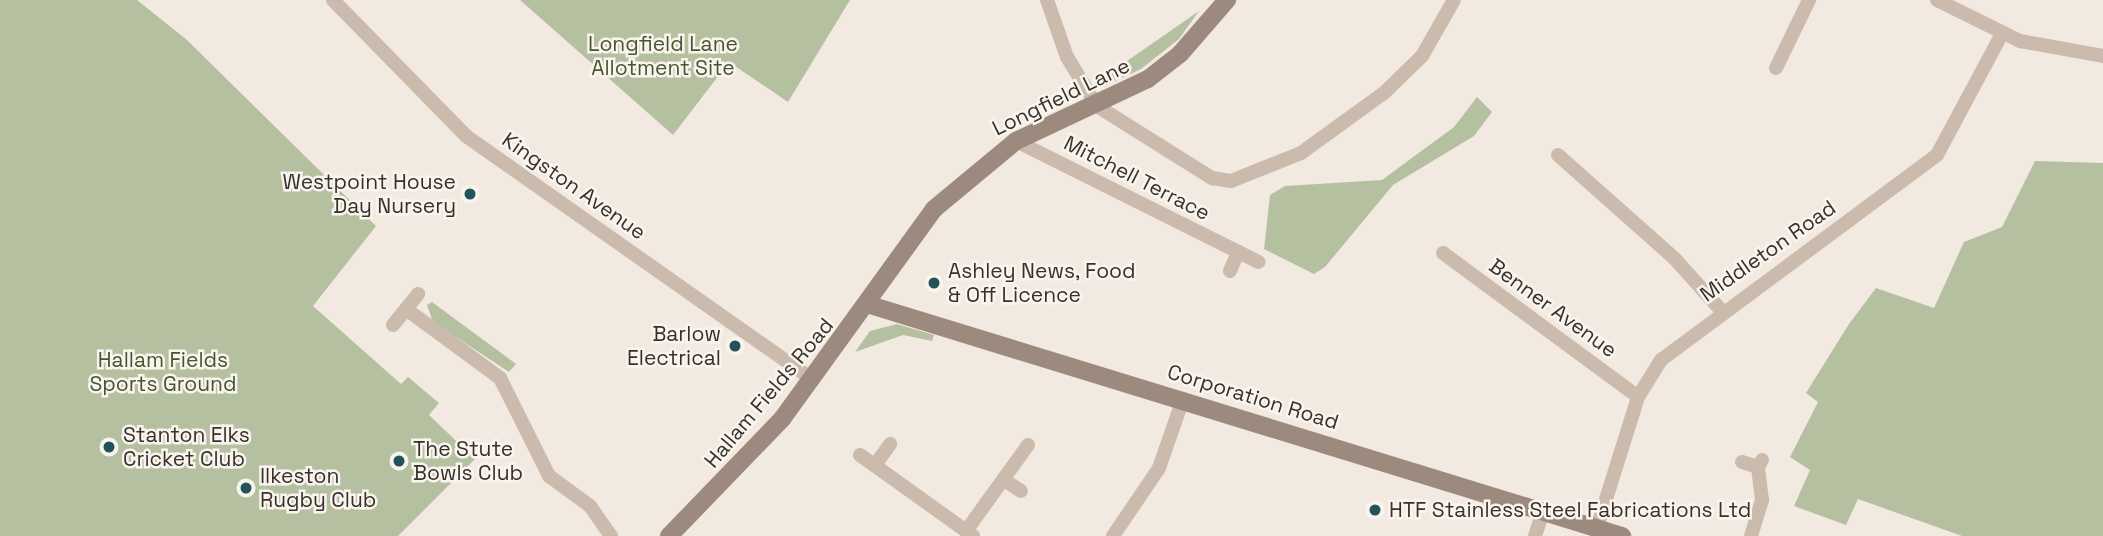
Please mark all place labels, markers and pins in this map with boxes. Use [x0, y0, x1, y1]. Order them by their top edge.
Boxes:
place label: Westpoint House Day Nursery [283, 169, 456, 219]
marker: Westpoint House Day Nursery [462, 186, 478, 202]
place label: Ashley News, Food & Off Licence [948, 258, 1136, 308]
marker: Ashley News, Food & Off Licence [926, 275, 942, 291]
place label: Barlow Electrical [627, 321, 721, 371]
marker: Barlow Electrical [727, 338, 743, 354]
place label: Stanton Elks Cricket Club [123, 422, 250, 472]
place label: The Stute Bowls Club [413, 436, 523, 486]
marker: Stanton Elks Cricket Club [101, 439, 117, 455]
marker: The Stute Bowls Club [391, 453, 407, 469]
place label: Ilkeston Rugby Club [260, 463, 376, 513]
marker: Ilkeston Rugby Club [238, 480, 254, 496]
place label: HTF Stainless Steel Fabrications Ltd [1389, 497, 1751, 523]
marker: HTF Stainless Steel Fabrications Ltd [1367, 502, 1383, 518]

